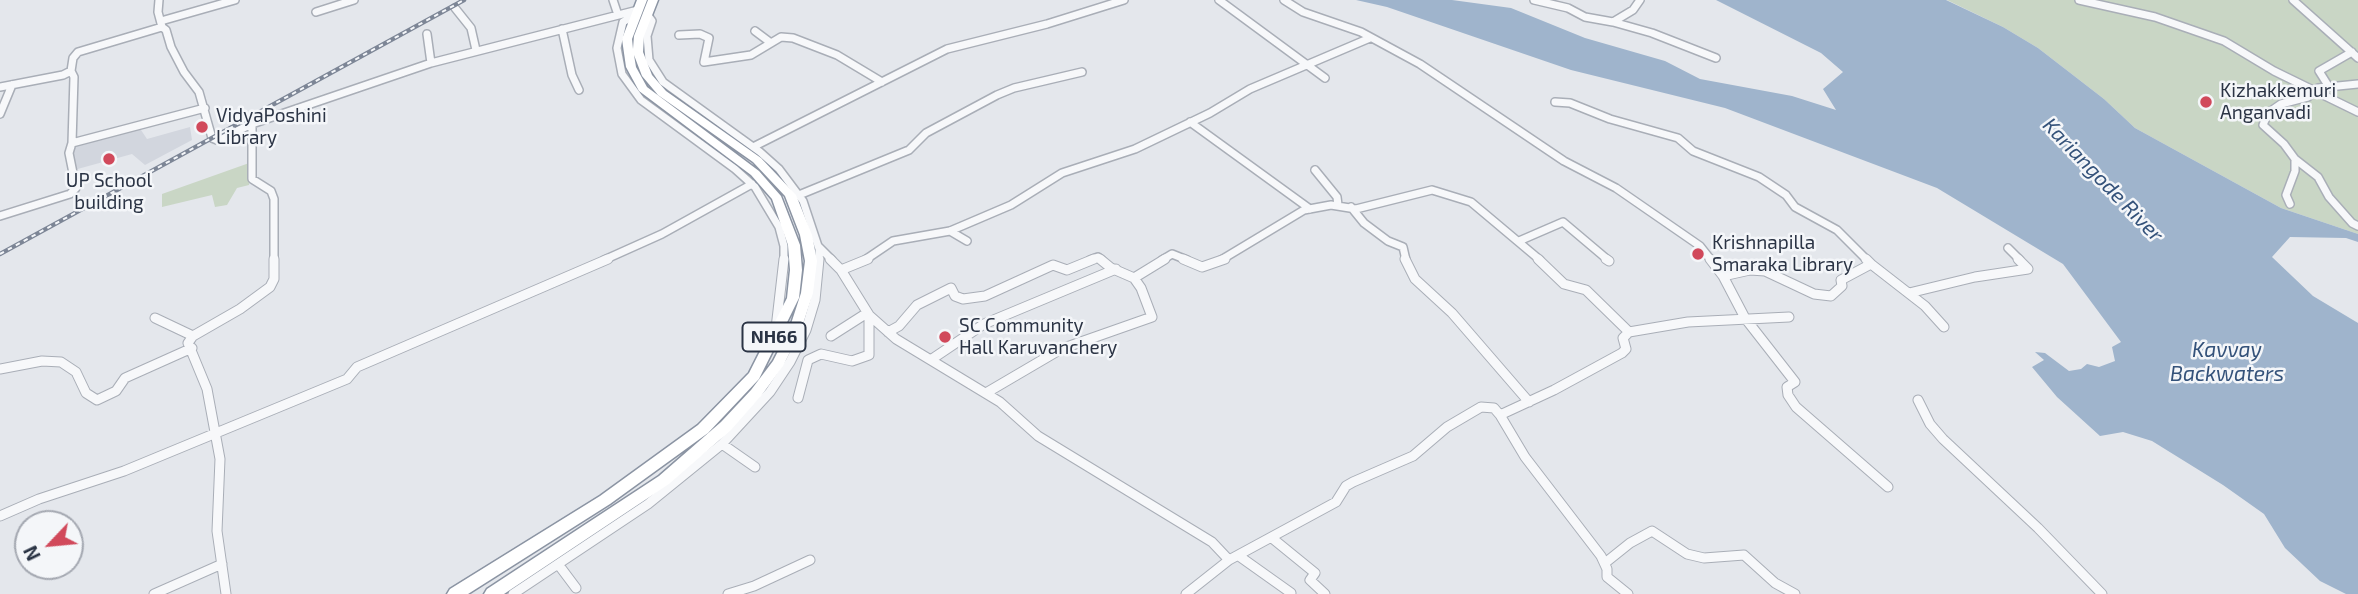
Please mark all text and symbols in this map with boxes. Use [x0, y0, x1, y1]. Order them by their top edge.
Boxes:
place label: Kizhakkemuri Anganvadi [2220, 80, 2336, 124]
marker: Kizhakkemuri Anganvadi [2198, 94, 2214, 110]
place label: VidyaPoshini Library [216, 105, 327, 149]
water label: Kariangode River [2037, 113, 2169, 247]
marker: VidyaPoshini Library [194, 119, 210, 135]
marker: UP School building [101, 151, 117, 167]
place label: UP School building [66, 170, 152, 214]
place label: Krishnapilla Smaraka Library [1712, 232, 1853, 276]
marker: Krishnapilla Smaraka Library [1690, 246, 1706, 262]
place label: SC Community Hall Karuvanchery [959, 315, 1117, 359]
road number: NH66 [742, 323, 806, 352]
marker: SC Community Hall Karuvanchery [937, 329, 953, 345]
water label: Kavvay Backwaters [2170, 337, 2284, 387]
north arrow [14, 510, 84, 580]
text: N [18, 542, 45, 565]

